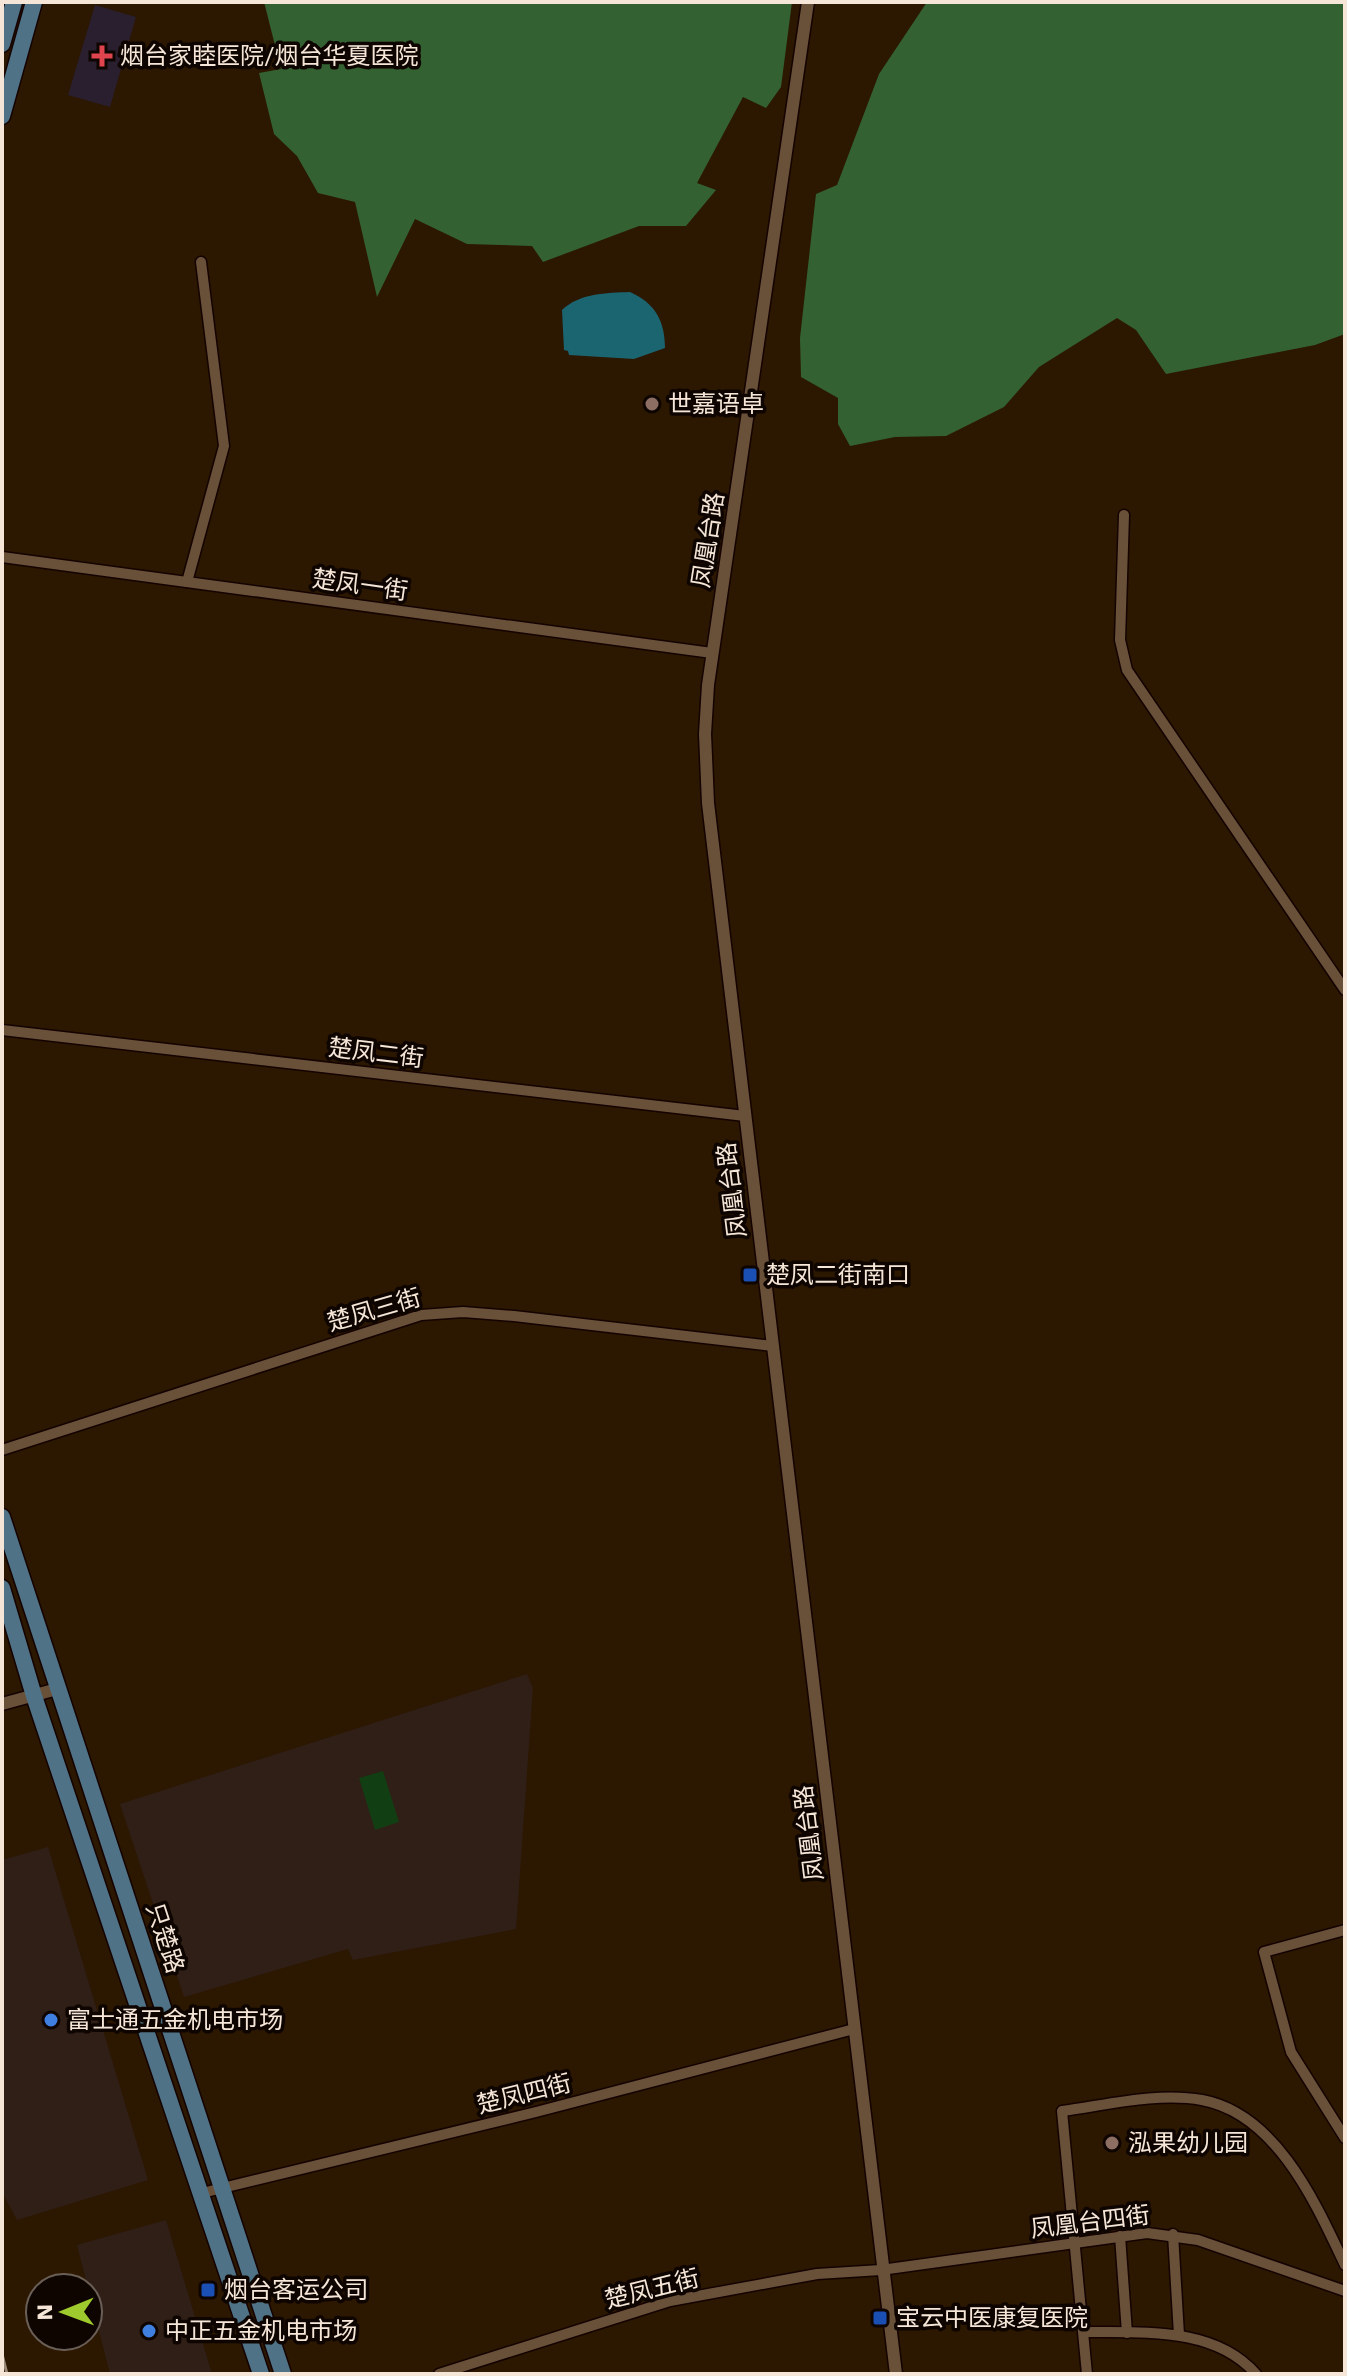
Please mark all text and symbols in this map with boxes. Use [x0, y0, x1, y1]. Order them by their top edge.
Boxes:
place label: 烟台家睦医院/烟台华夏医院 [120, 42, 419, 70]
marker: 烟台家睦医院/烟台华夏医院 [91, 45, 113, 67]
place label: 世嘉语卓 [668, 390, 764, 418]
marker: 世嘉语卓 [643, 395, 661, 413]
street label: 凤凰台路 [687, 490, 729, 590]
street label: 楚凤一街 [311, 564, 409, 606]
street label: 楚凤二街 [327, 1033, 425, 1073]
street label: 凤凰台路 [712, 1141, 752, 1239]
place label: 楚凤二街南口 [766, 1261, 910, 1289]
marker: 楚凤二街南口 [741, 1266, 759, 1284]
street label: 楚凤三街 [324, 1283, 424, 1337]
street label: 凤凰台路 [789, 1784, 829, 1882]
street label: 只楚路 [141, 1899, 189, 1977]
place label: 富士通五金机电市场 [67, 2006, 283, 2034]
marker: 富士通五金机电市场 [42, 2011, 60, 2029]
street label: 楚凤四街 [474, 2069, 574, 2119]
place label: 泓果幼儿园 [1128, 2129, 1248, 2157]
marker: 泓果幼儿园 [1103, 2134, 1121, 2152]
street label: 凤凰台四街 [1029, 2201, 1151, 2243]
street label: 楚凤五街 [602, 2264, 702, 2314]
north arrow [24, 2272, 104, 2352]
place label: 烟台客运公司 [224, 2276, 368, 2304]
marker: 烟台客运公司 [199, 2281, 217, 2299]
text: N [32, 2304, 57, 2321]
place label: 宝云中医康复医院 [896, 2304, 1088, 2332]
marker: 宝云中医康复医院 [871, 2309, 889, 2327]
place label: 中正五金机电市场 [165, 2317, 357, 2345]
marker: 中正五金机电市场 [140, 2322, 158, 2340]

